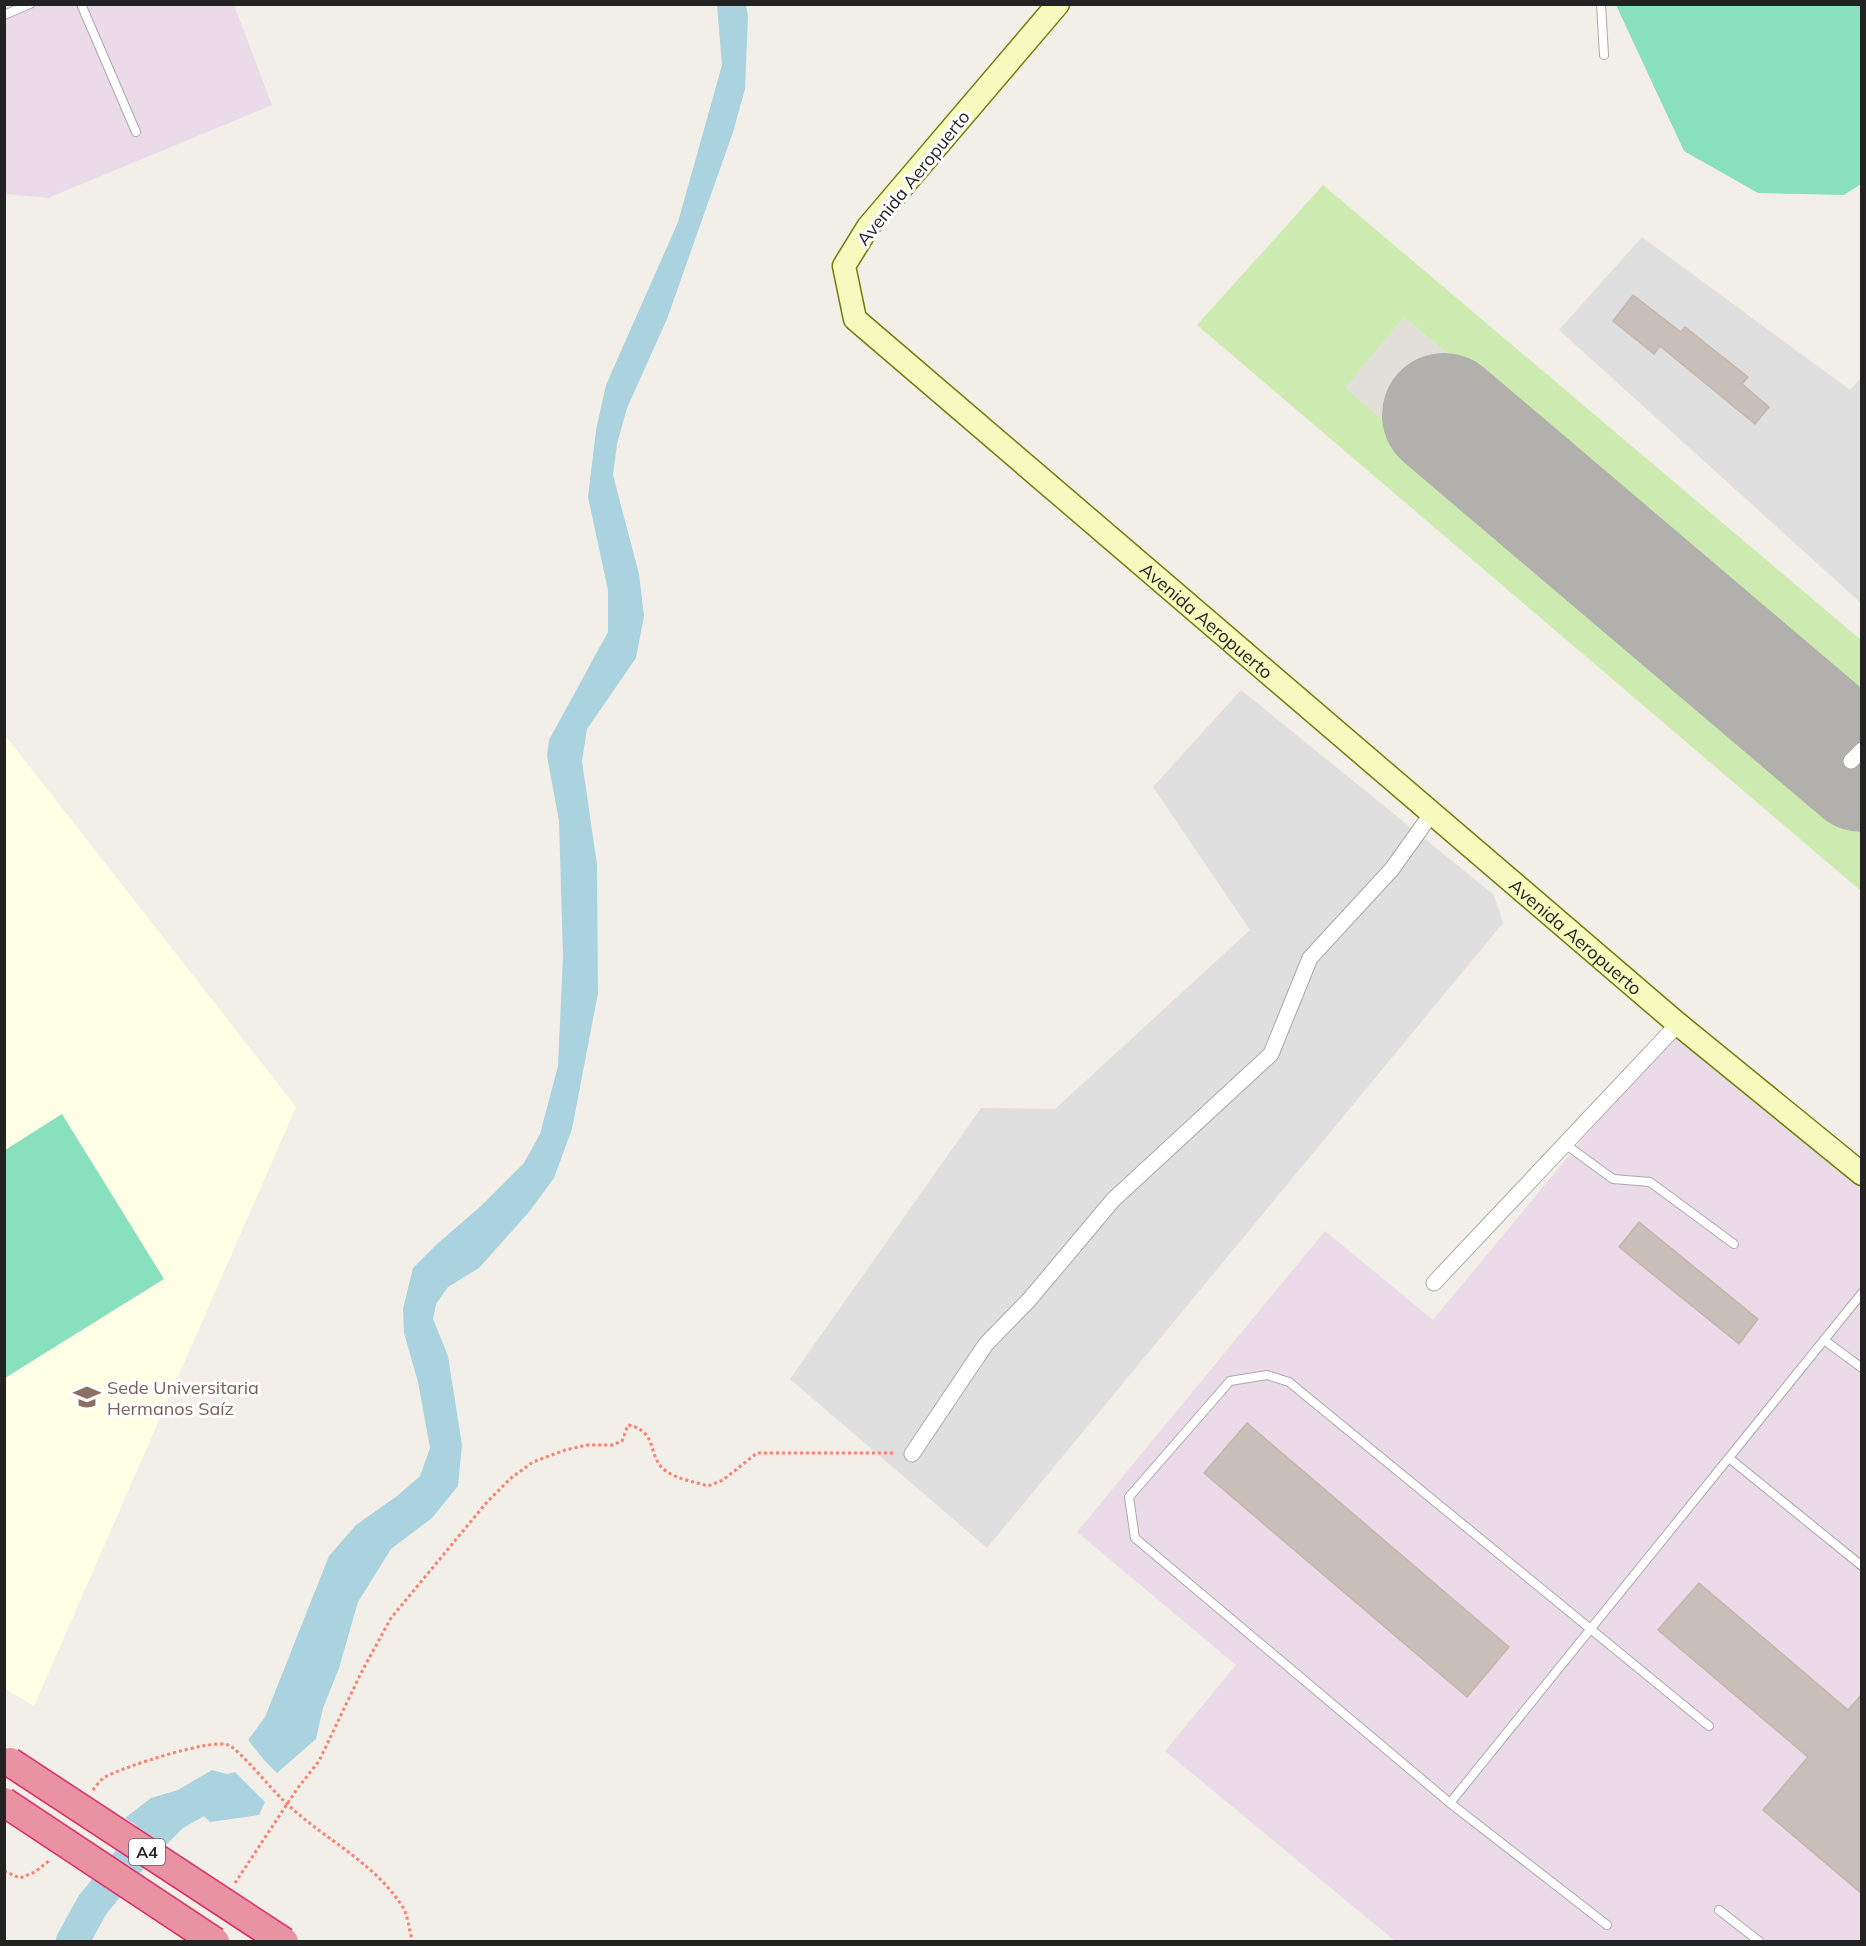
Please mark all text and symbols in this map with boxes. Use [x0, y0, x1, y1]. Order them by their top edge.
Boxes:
street label: Avenida Aeropuerto [851, 106, 975, 250]
street label: Avenida Aeropuerto [1136, 557, 1278, 683]
street label: Avenida Aeropuerto [1505, 873, 1647, 1000]
place label: Sede Universitaria Hermanos Saíz [107, 1376, 259, 1420]
school or university icon: Sede Universitaria Hermanos Saíz [72, 1382, 102, 1412]
road number: A4 [129, 1839, 165, 1865]

